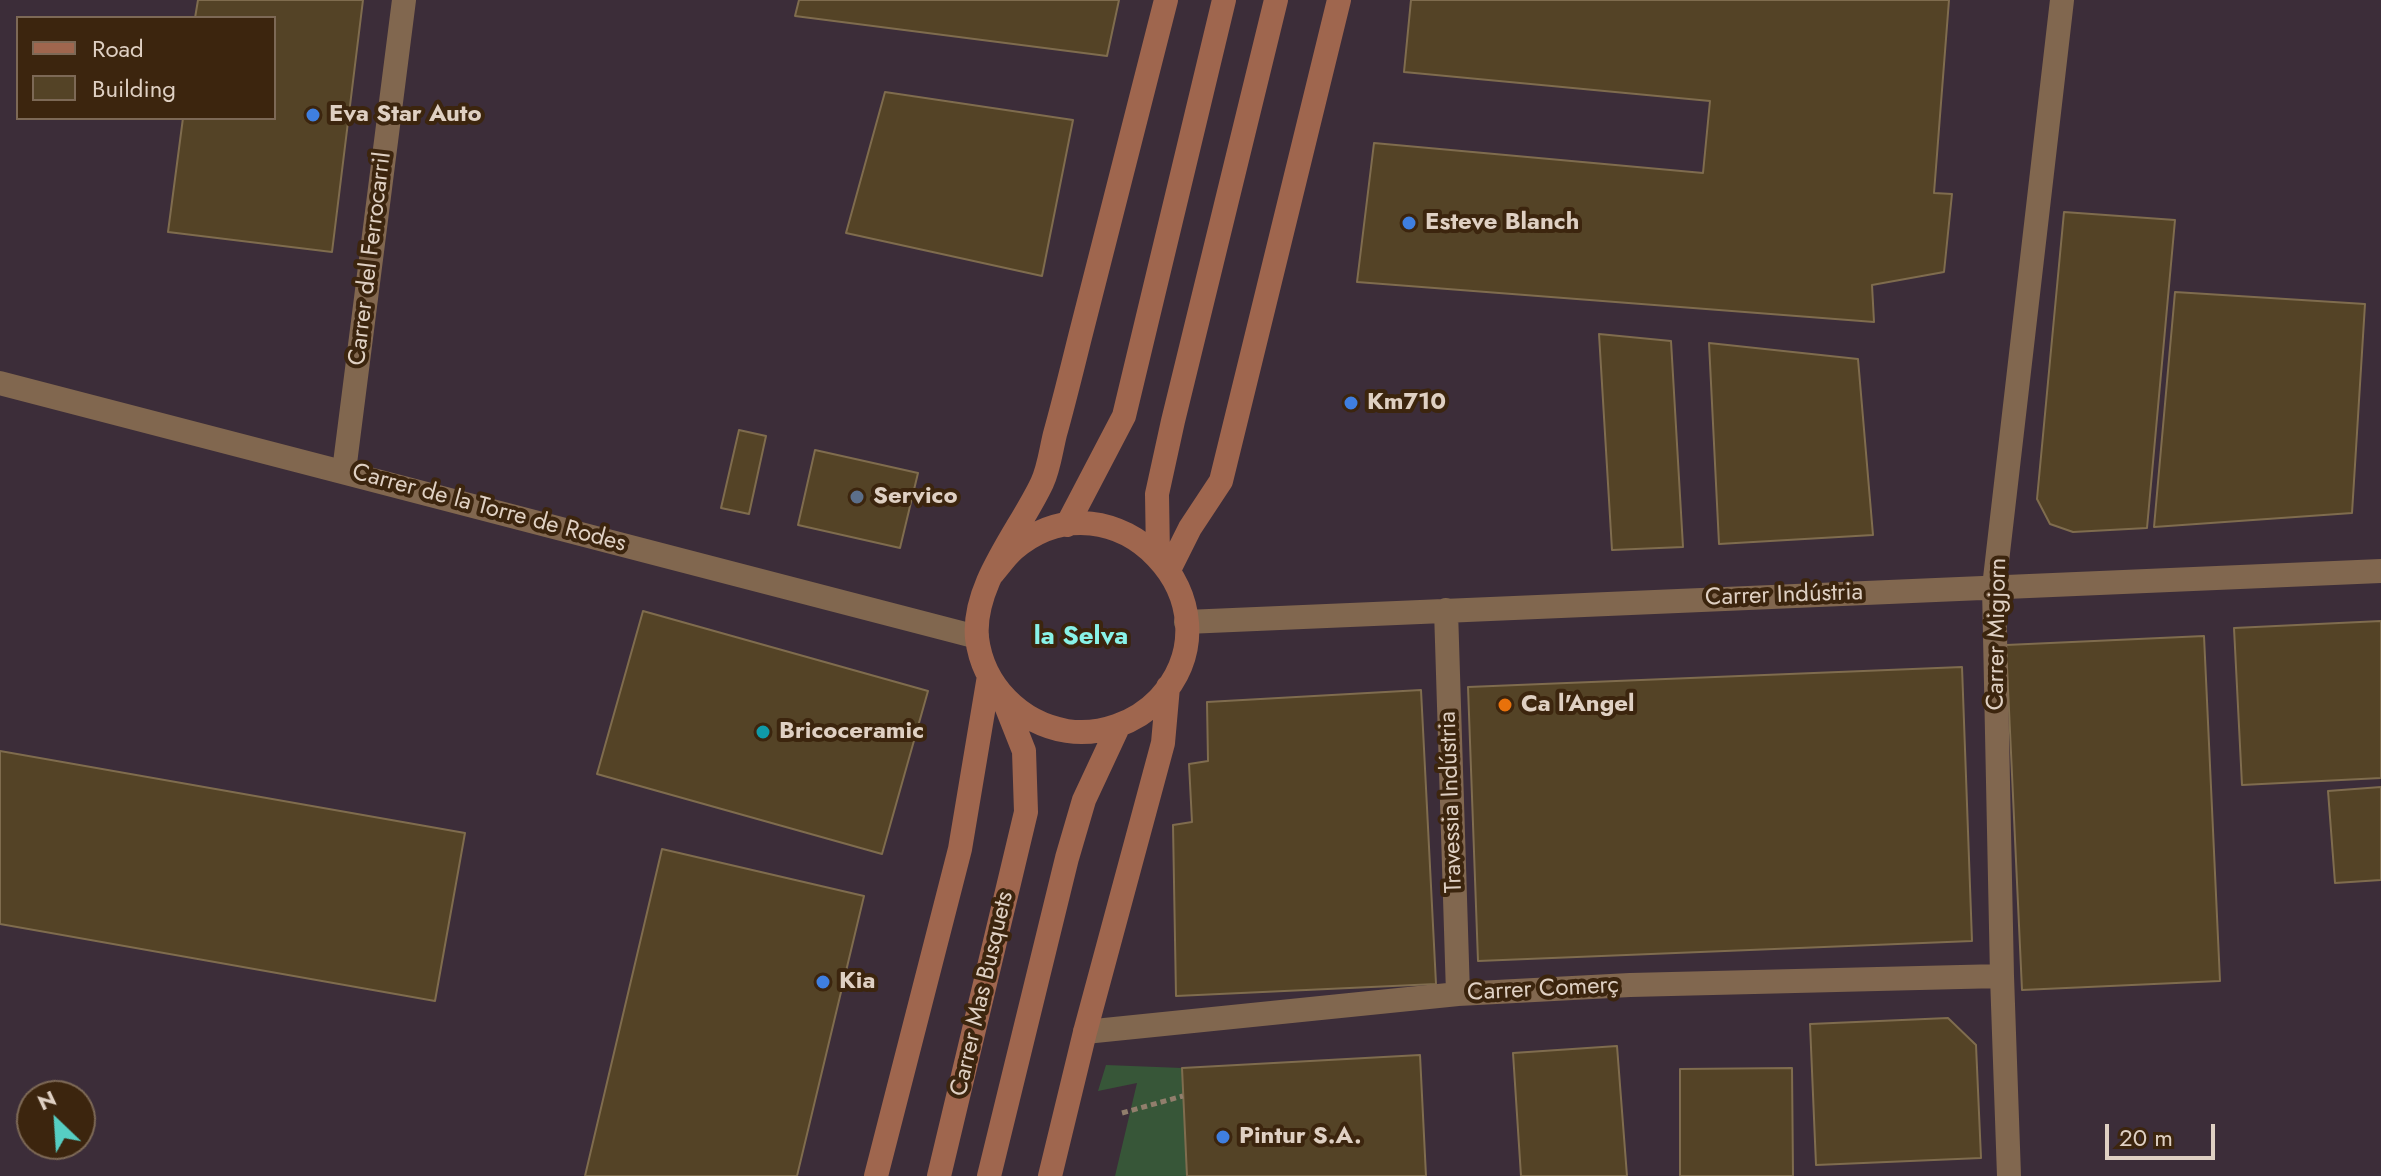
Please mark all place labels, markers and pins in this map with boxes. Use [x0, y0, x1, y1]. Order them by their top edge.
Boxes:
place label: Eva Star Auto [329, 101, 482, 129]
marker: Eva Star Auto [304, 106, 322, 124]
place label: Esteve Blanch [1425, 209, 1579, 237]
marker: Esteve Blanch [1400, 214, 1418, 232]
place label: Km710 [1367, 389, 1446, 417]
marker: Km710 [1342, 394, 1360, 412]
place label: Servico [873, 483, 958, 511]
marker: Servico [848, 488, 866, 506]
place label: Ca l'Angel [1521, 691, 1635, 719]
marker: Ca l'Angel [1496, 696, 1514, 714]
place label: Bricoceramic [779, 718, 924, 746]
marker: Bricoceramic [754, 723, 772, 741]
place label: Kia [839, 968, 875, 996]
marker: Kia [814, 973, 832, 991]
place label: Pintur S.A. [1239, 1123, 1362, 1151]
marker: Pintur S.A. [1214, 1128, 1232, 1146]

